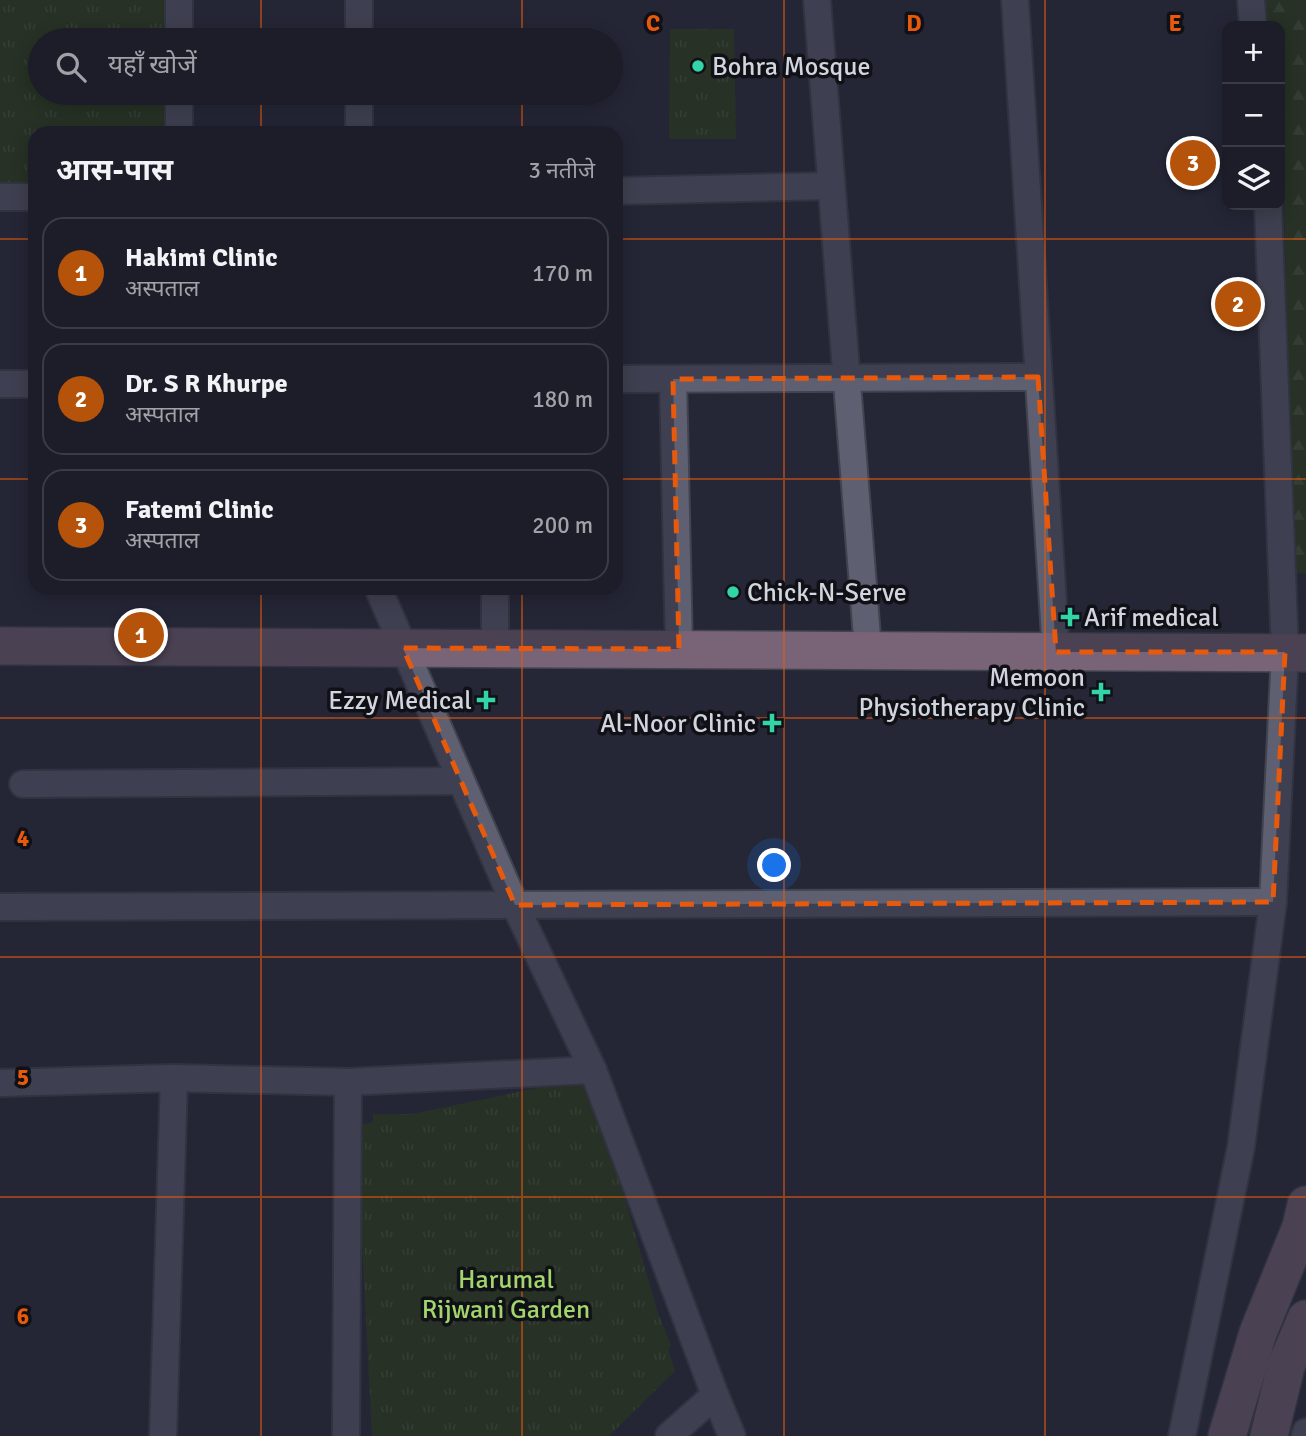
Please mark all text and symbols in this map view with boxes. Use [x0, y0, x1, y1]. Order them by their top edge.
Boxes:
text: C [646, 9, 660, 38]
text: D [906, 9, 922, 38]
text: E [1168, 9, 1182, 38]
map controls [1222, 21, 1285, 210]
button: + [1222, 21, 1285, 84]
search box [28, 28, 623, 105]
icon: search [52, 48, 90, 86]
text: यहाँ खोजें [108, 49, 197, 81]
place label: Bohra Mosque [712, 51, 871, 83]
marker: Bohra Mosque [690, 58, 706, 74]
button: − [1222, 84, 1285, 147]
pin: 3 [1170, 137, 1216, 189]
button: layers [1222, 147, 1285, 210]
text: आस-पास [56, 152, 173, 189]
text: 3 नतीजे [529, 156, 595, 185]
text: Hakimi Clinic [125, 242, 278, 274]
text: 1 [75, 259, 87, 288]
text: 170 m [532, 259, 593, 288]
text: अस्पताल [125, 274, 199, 303]
pin: 2 [1215, 278, 1261, 330]
text: Dr. S R Khurpe [125, 368, 288, 400]
text: 2 [75, 385, 87, 414]
text: 180 m [532, 385, 593, 414]
text: अस्पताल [125, 400, 199, 429]
text: Fatemi Clinic [125, 494, 274, 526]
text: 3 [75, 511, 87, 540]
text: 200 m [532, 511, 593, 540]
text: अस्पताल [125, 526, 199, 555]
place label: Chick-N-Serve [747, 577, 907, 609]
marker: Chick-N-Serve [725, 584, 741, 600]
place label: Arif medical [1084, 602, 1219, 634]
pin: 1 [118, 609, 164, 661]
marker: Arif medical [1062, 609, 1078, 625]
place label: Memoon Physiotherapy Clinic [858, 662, 1085, 724]
marker: Memoon Physiotherapy Clinic [1091, 682, 1111, 702]
place label: Ezzy Medical [328, 685, 472, 717]
marker: Ezzy Medical [478, 692, 494, 708]
place label: Al-Noor Clinic [600, 708, 756, 740]
marker: Al-Noor Clinic [762, 713, 782, 733]
text: 4 [17, 824, 29, 853]
your location [757, 848, 791, 882]
text: 5 [17, 1063, 29, 1092]
park label: Harumal Rijwani Garden [422, 1264, 590, 1326]
text: 6 [17, 1302, 29, 1331]

